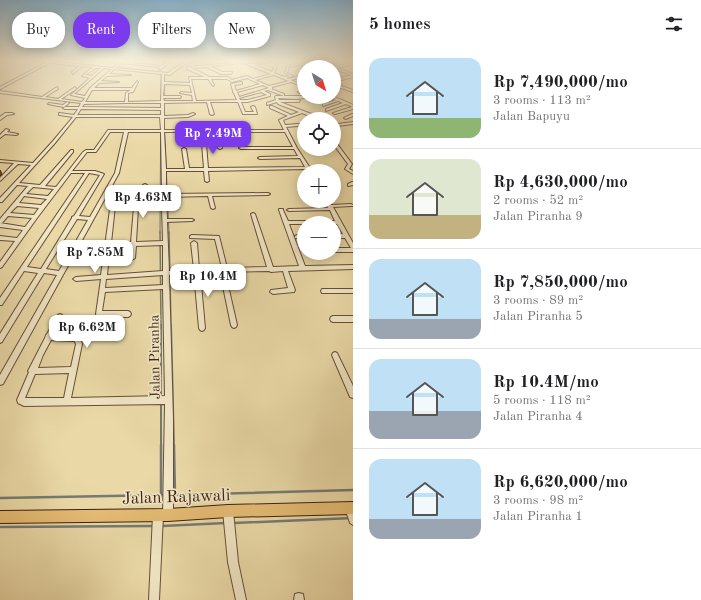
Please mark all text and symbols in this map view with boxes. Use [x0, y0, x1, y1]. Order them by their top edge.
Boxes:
chip: Buy [12, 12, 65, 48]
chip: Rent [73, 12, 130, 48]
chip: Filters [138, 12, 206, 48]
chip: New [214, 12, 270, 48]
icon: filters [663, 13, 685, 35]
text: 5 homes [369, 16, 431, 33]
north arrow [297, 60, 341, 104]
map controls [297, 60, 341, 260]
icon: home [401, 74, 449, 122]
text: Rp 7,490,000/mo [493, 74, 628, 91]
text: 3 rooms · 113 m² [493, 94, 591, 107]
text: Jalan Bapuyu [493, 110, 570, 123]
button: locate [297, 112, 341, 156]
pin: Rp 7.49M [172, 121, 254, 155]
text: Rp 7.49M [184, 127, 242, 140]
button: + [297, 164, 341, 208]
text: Rp 4,630,000/mo [493, 174, 628, 191]
icon: home [401, 175, 449, 223]
pin: Rp 4.63M [102, 185, 184, 219]
text: Rp 4.63M [114, 191, 172, 204]
text: 2 rooms · 52 m² [493, 194, 583, 207]
text: Jalan Piranha 9 [493, 210, 583, 223]
button: − [297, 216, 341, 260]
pin: Rp 7.85M [54, 240, 136, 274]
text: Rp 7.85M [66, 246, 124, 259]
pin: Rp 10.4M [167, 264, 249, 298]
text: Rp 10.4M [179, 270, 237, 283]
text: Rp 7,850,000/mo [493, 274, 628, 291]
icon: home [401, 275, 449, 323]
text: 3 rooms · 89 m² [493, 294, 583, 307]
text: Jalan Piranha 5 [493, 310, 583, 323]
street label: Jalan Piranha [147, 314, 163, 399]
pin: Rp 6.62M [46, 315, 128, 349]
text: Rp 6.62M [58, 321, 116, 334]
text: Rp 10.4M/mo [493, 374, 599, 391]
icon: home [401, 375, 449, 423]
text: 5 rooms · 118 m² [493, 394, 591, 407]
text: Jalan Piranha 4 [493, 410, 583, 423]
text: Rp 6,620,000/mo [493, 474, 628, 491]
icon: home [401, 475, 449, 523]
street label: Jalan Rajawali [121, 487, 231, 508]
text: 3 rooms · 98 m² [493, 494, 583, 507]
text: Jalan Piranha 1 [493, 510, 583, 523]

